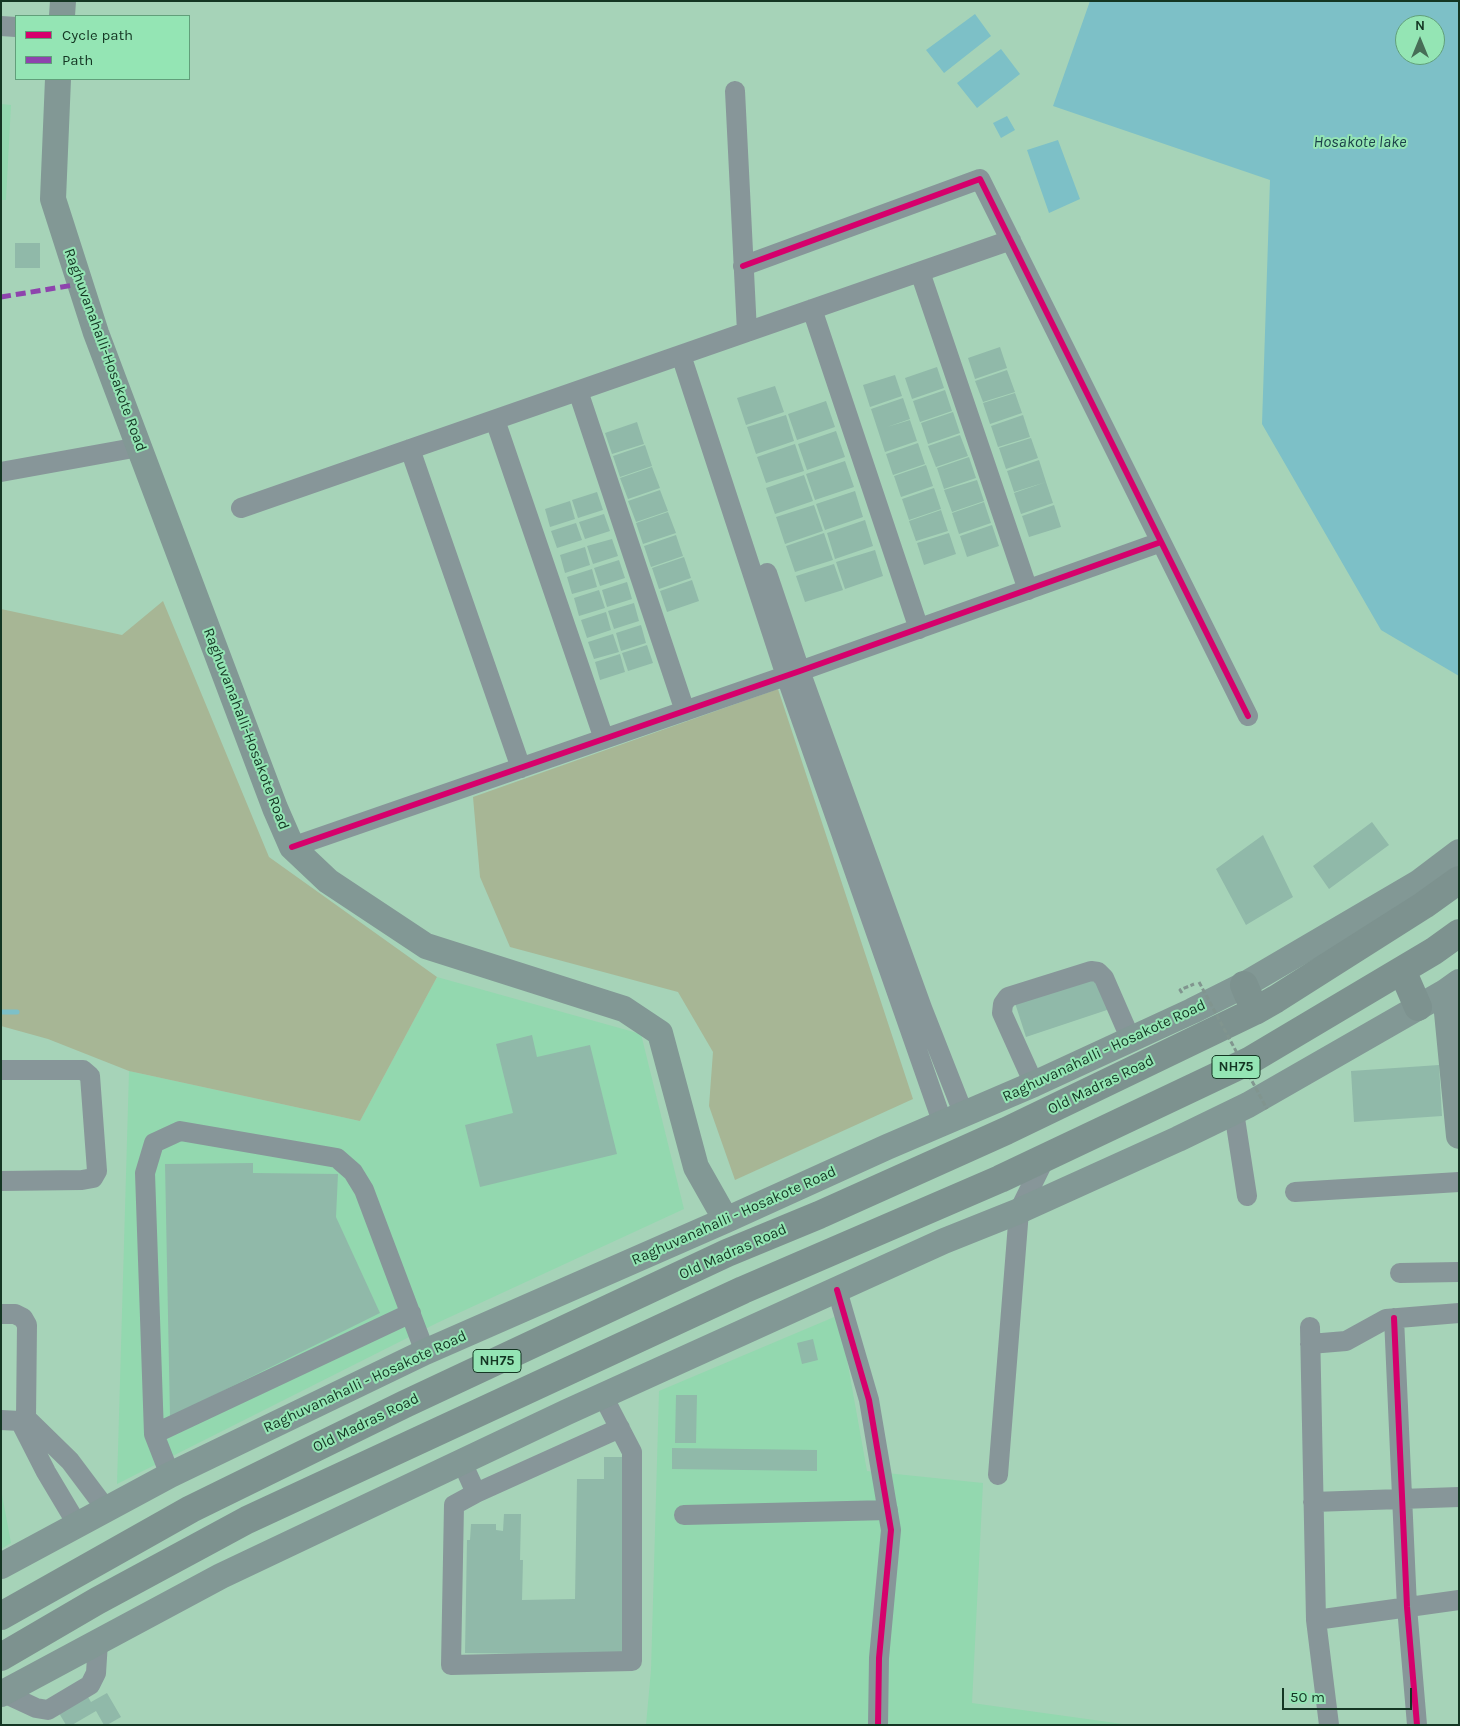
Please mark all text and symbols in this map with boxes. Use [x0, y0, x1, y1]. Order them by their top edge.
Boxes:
legend [15, 15, 190, 80]
north arrow [1395, 15, 1445, 65]
text: N [1415, 17, 1425, 34]
text: Cycle path [62, 26, 133, 44]
text: Path [62, 51, 93, 69]
water label: Hosakote lake [1314, 132, 1406, 152]
street label: Raghuvanahalli-Hosakote Road [60, 246, 150, 454]
street label: Raghuvanahalli-Hosakote Road [199, 625, 293, 833]
street label: Raghuvanahalli - Hosakote Road [1000, 996, 1208, 1106]
street label: Old Madras Road [1045, 1052, 1157, 1118]
road number: NH75 [1212, 1056, 1260, 1078]
street label: Raghuvanahalli - Hosakote Road [629, 1163, 839, 1269]
street label: Old Madras Road [676, 1220, 790, 1284]
street label: Raghuvanahalli - Hosakote Road [261, 1327, 469, 1437]
road number: NH75 [473, 1350, 521, 1372]
street label: Old Madras Road [310, 1390, 422, 1456]
scale bar [1285, 1678, 1415, 1710]
text: 50 m [1290, 1688, 1325, 1706]

